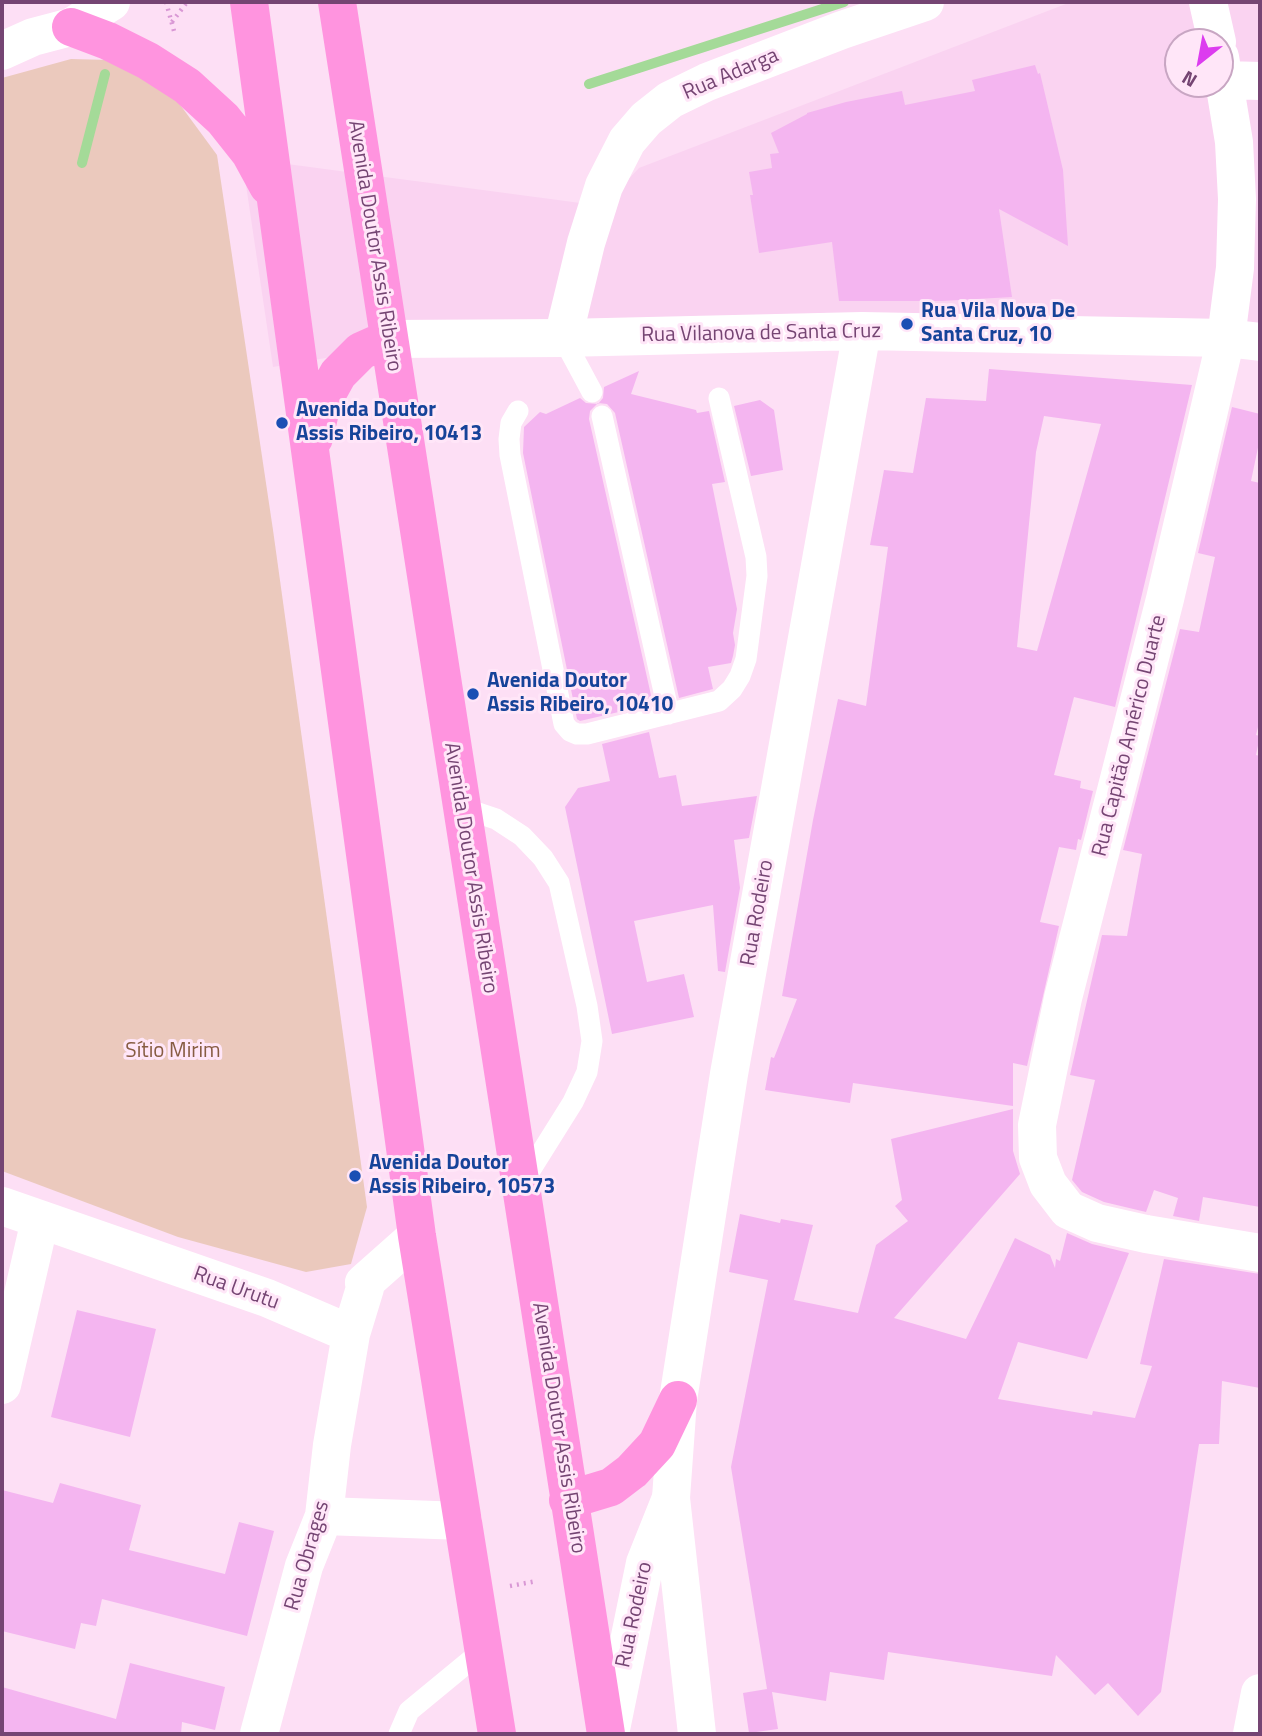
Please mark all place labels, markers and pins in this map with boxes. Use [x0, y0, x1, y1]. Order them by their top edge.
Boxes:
place label: Rua Vila Nova De Santa Cruz, 10 [921, 299, 1075, 349]
marker: Rua Vila Nova De Santa Cruz, 10 [899, 316, 915, 332]
place label: Avenida Doutor Assis Ribeiro, 10413 [296, 398, 482, 448]
marker: Avenida Doutor Assis Ribeiro, 10413 [274, 415, 290, 431]
place label: Avenida Doutor Assis Ribeiro, 10410 [487, 669, 673, 719]
marker: Avenida Doutor Assis Ribeiro, 10410 [465, 686, 481, 702]
place label: Avenida Doutor Assis Ribeiro, 10573 [369, 1151, 555, 1201]
marker: Avenida Doutor Assis Ribeiro, 10573 [347, 1168, 363, 1184]

